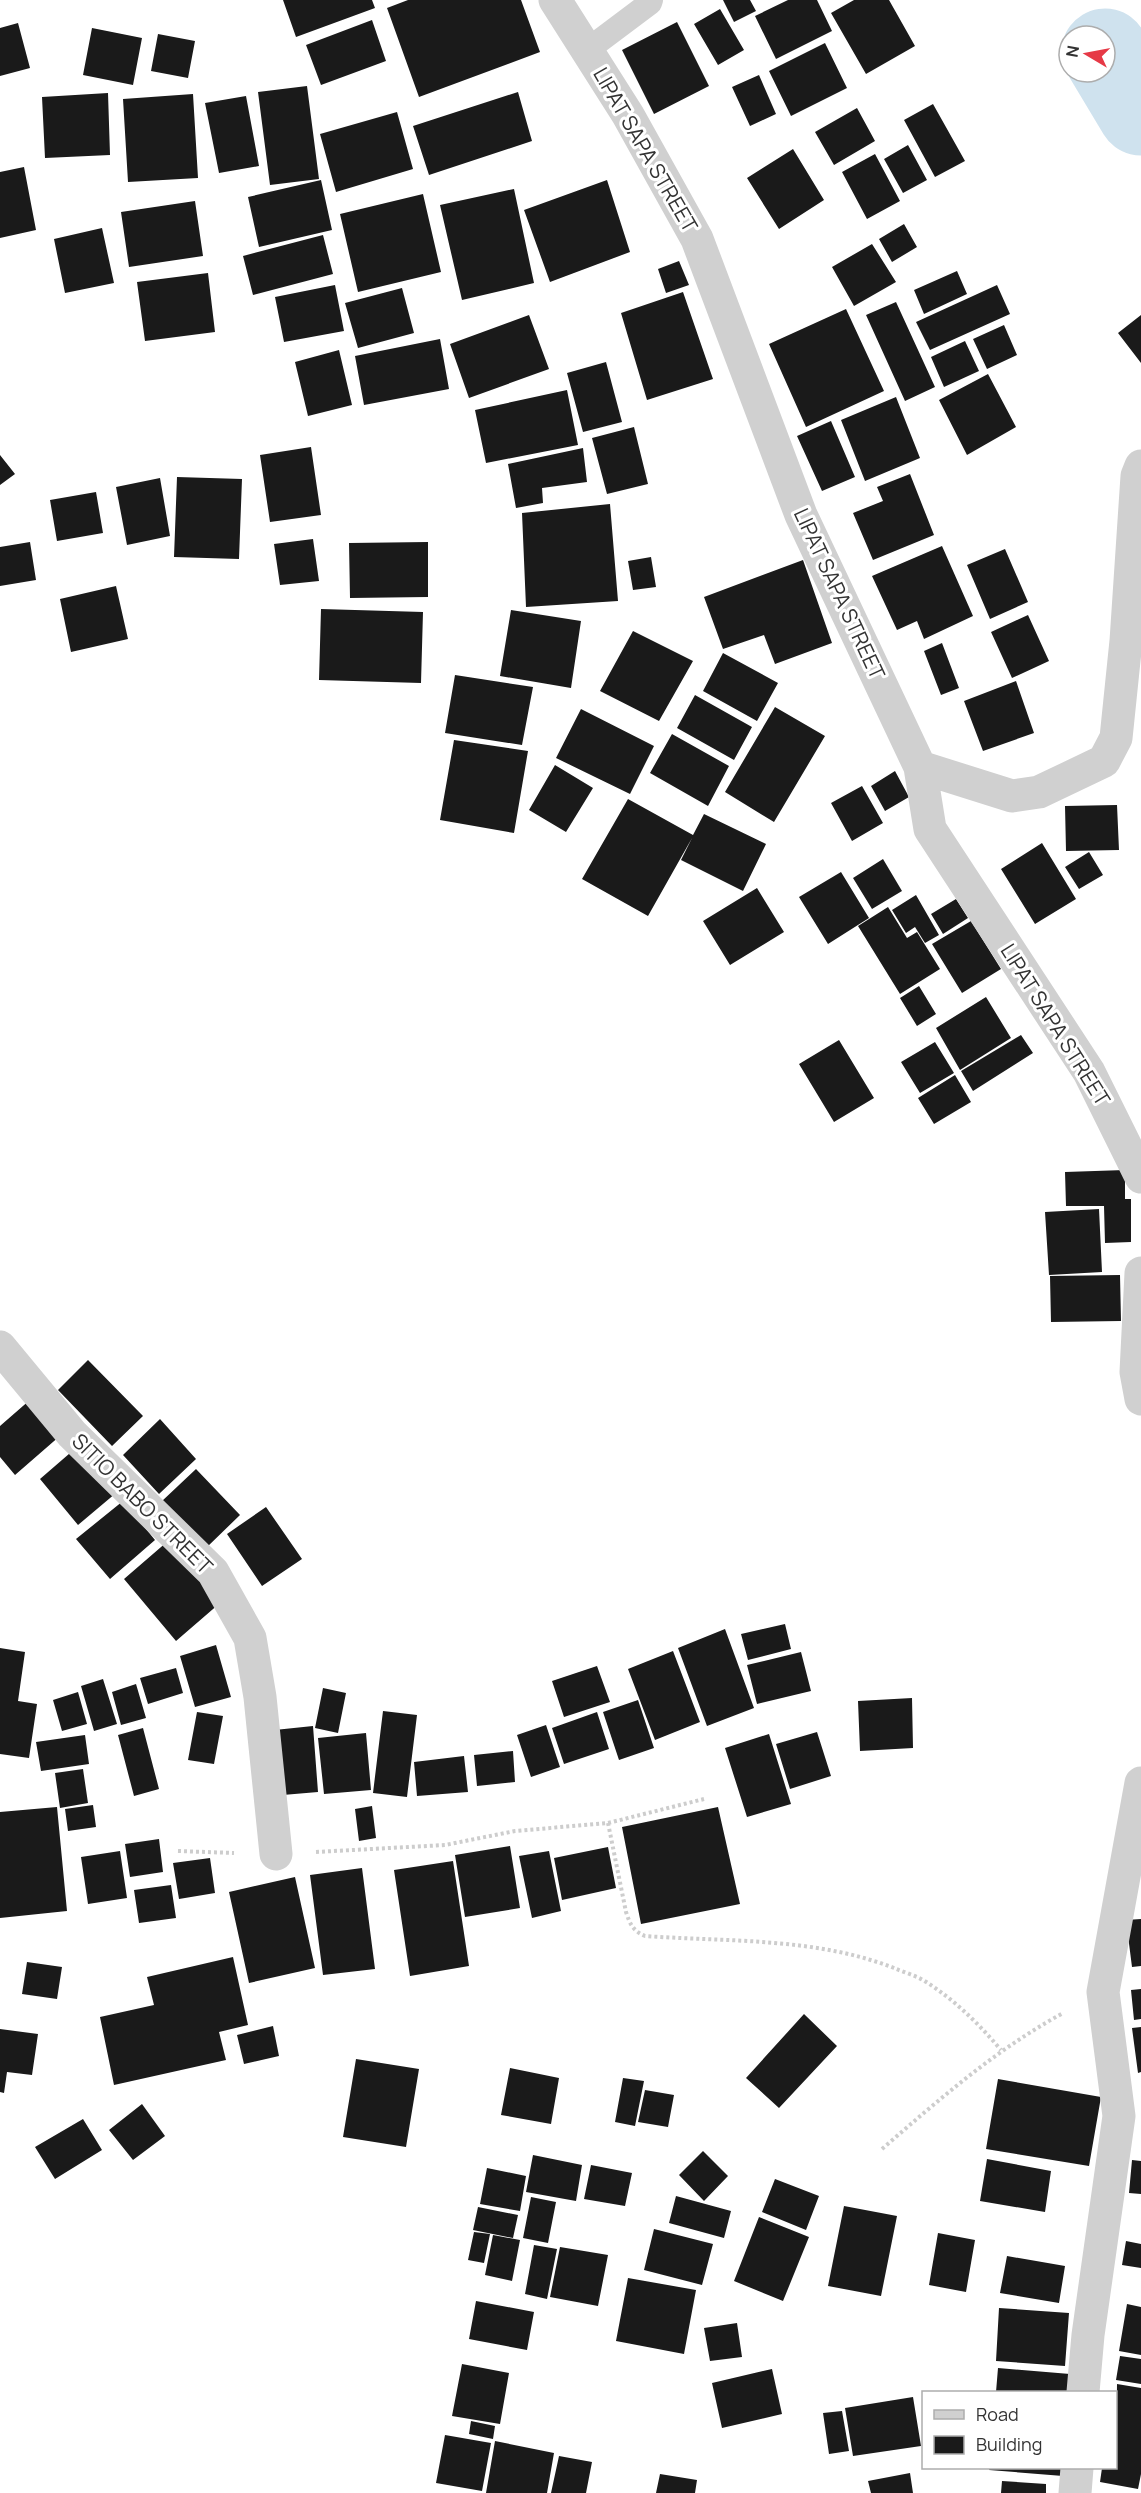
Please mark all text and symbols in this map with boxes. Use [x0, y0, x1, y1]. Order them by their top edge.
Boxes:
north arrow [1057, 24, 1117, 84]
text: N [1060, 44, 1084, 59]
street label: LIPAT SAPA STREET [587, 62, 705, 237]
street label: LIPAT SAPA STREET [788, 503, 892, 684]
street label: LIPAT SAPA STREET [995, 938, 1117, 1111]
street label: SITIO BABO STREET [66, 1427, 220, 1580]
legend [922, 2391, 1117, 2469]
text: Road [976, 2402, 1019, 2426]
text: Building [976, 2432, 1042, 2456]

